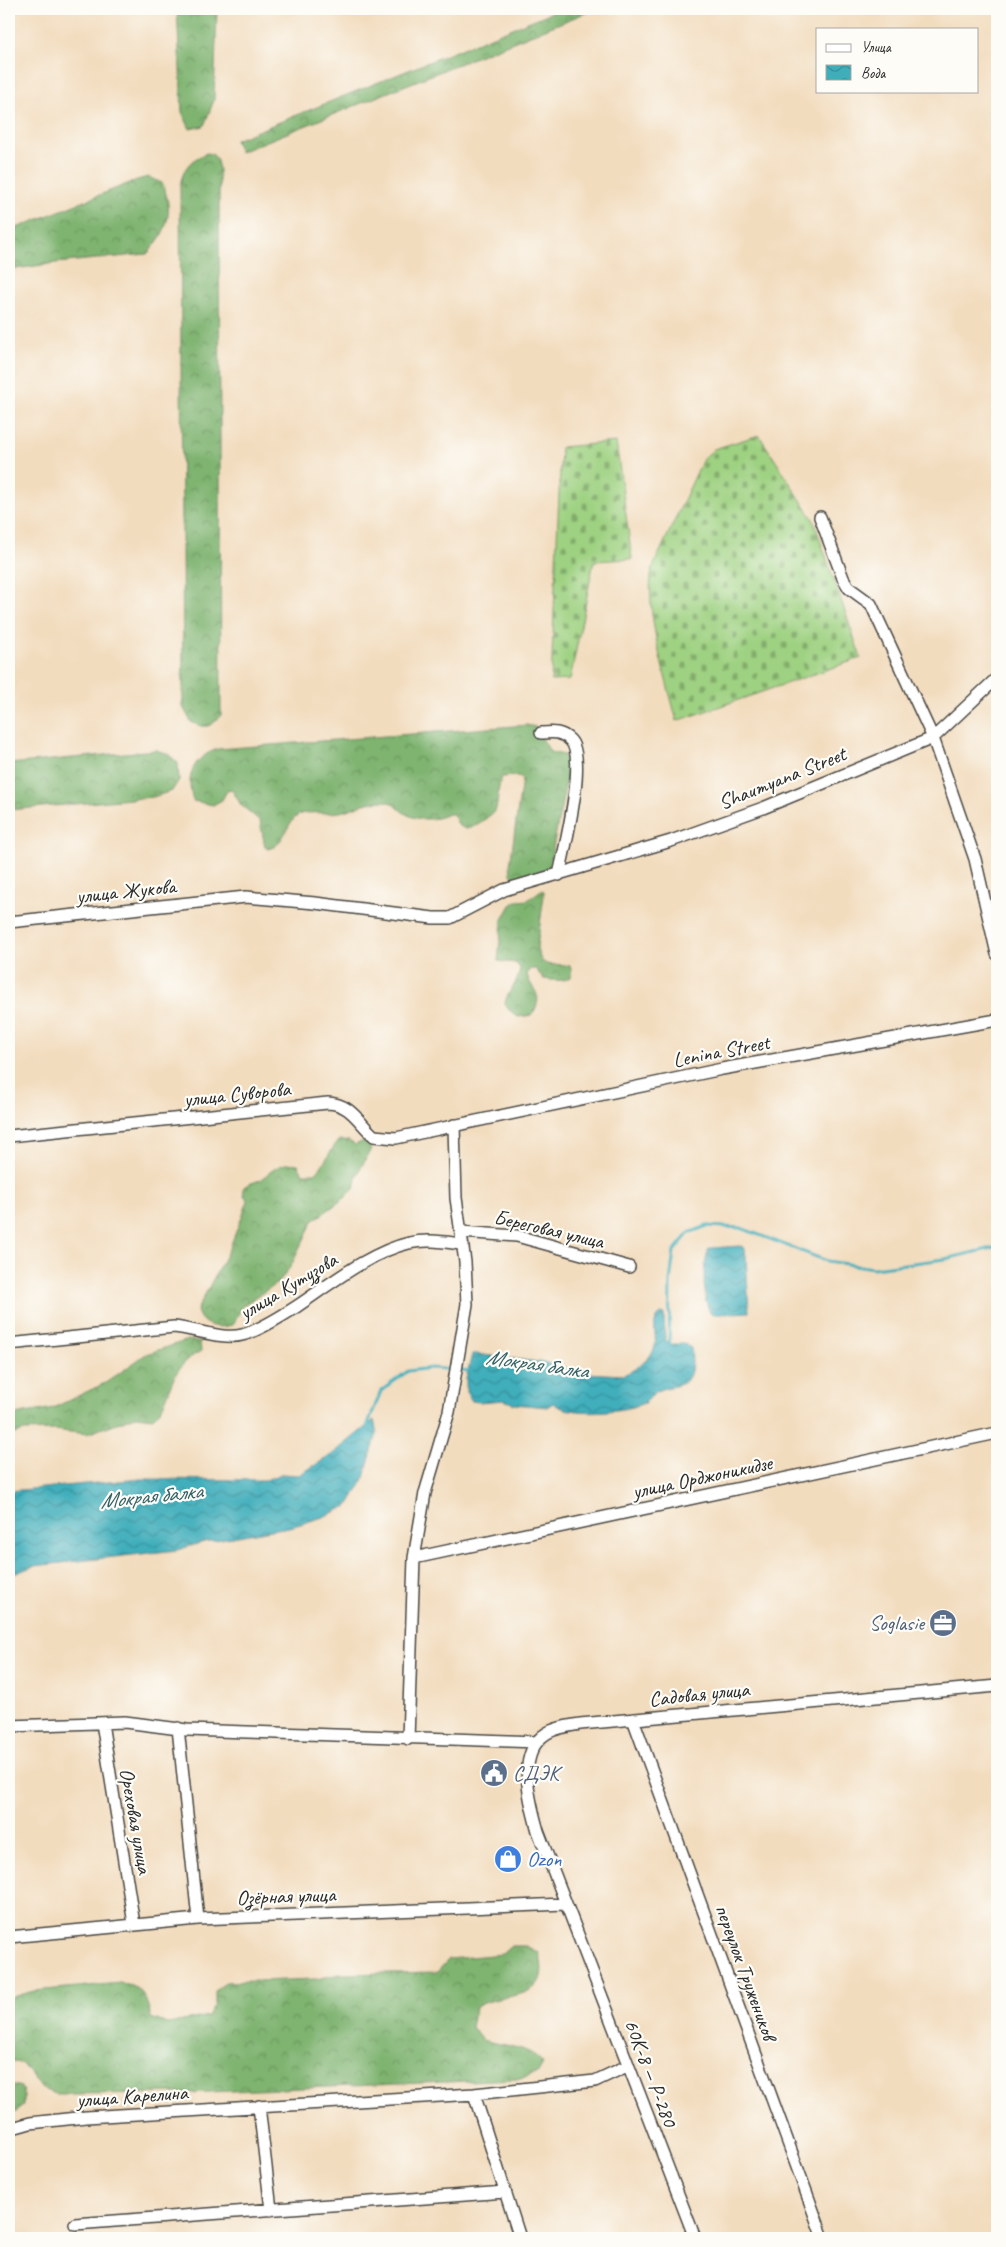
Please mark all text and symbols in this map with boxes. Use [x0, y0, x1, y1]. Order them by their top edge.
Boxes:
legend [816, 28, 978, 92]
text: Улица [861, 38, 892, 57]
text: Вода [861, 64, 886, 83]
street label: Shaumyana Street [715, 740, 851, 815]
street label: улица Жукова [73, 873, 179, 909]
street label: Lenina Street [671, 1029, 773, 1073]
street label: улица Суворова [180, 1075, 293, 1113]
street label: Береговая улица [492, 1204, 608, 1255]
street label: улица Кутузова [233, 1246, 344, 1327]
water label: Мокрая балка [484, 1343, 592, 1385]
street label: улица Орджоникидзе [628, 1449, 776, 1505]
water label: Мокрая балка [99, 1476, 206, 1515]
office icon: Soglasie [928, 1608, 958, 1638]
place label: Soglasie [869, 1610, 926, 1636]
street label: Садовая улица [648, 1676, 752, 1712]
public building icon: СДЭК [479, 1758, 509, 1788]
place label: СДЭК [513, 1760, 563, 1786]
street label: Ореховая улица [114, 1766, 158, 1878]
shop icon: Ozon [493, 1844, 523, 1874]
place label: Ozon [527, 1846, 562, 1872]
street label: Озёрная улица [236, 1881, 338, 1912]
street label: переулок Тружеников [709, 1901, 784, 2048]
street label: 60К-8 — Р-280 [619, 2016, 684, 2132]
street label: улица Карелина [73, 2079, 190, 2113]

